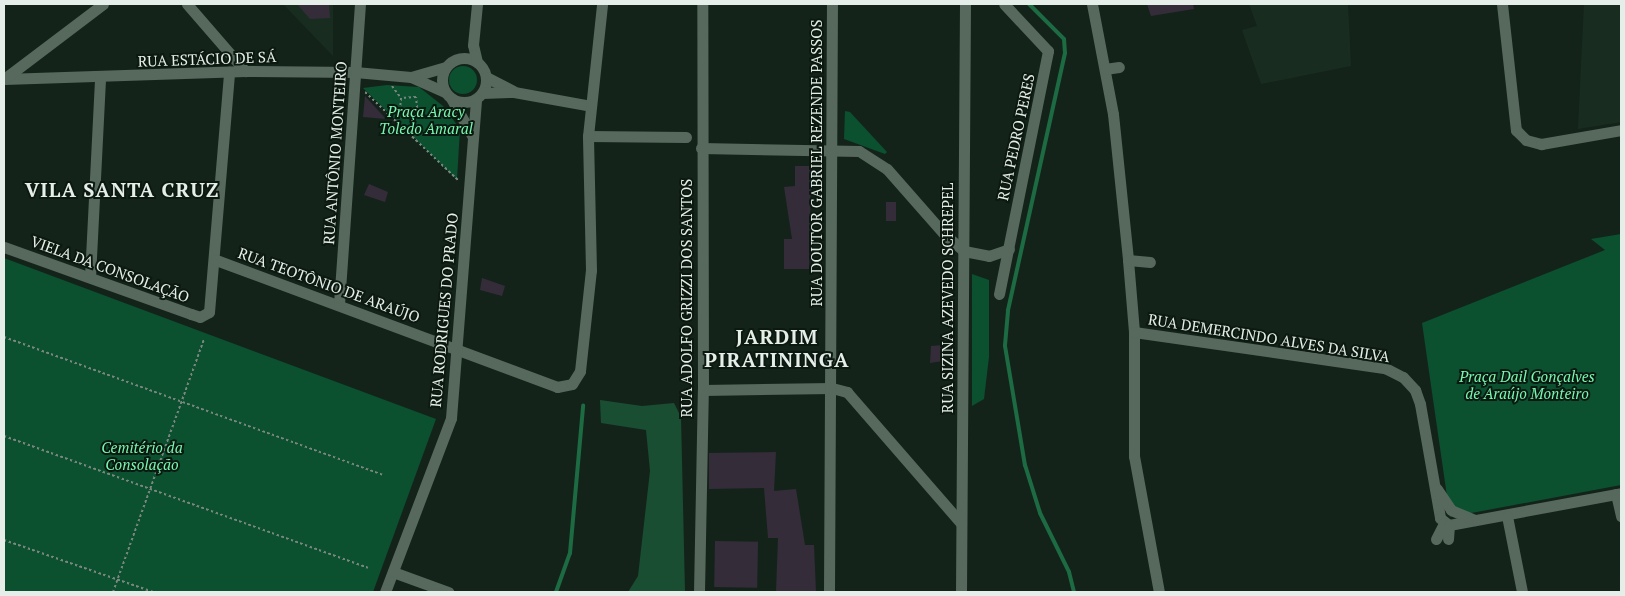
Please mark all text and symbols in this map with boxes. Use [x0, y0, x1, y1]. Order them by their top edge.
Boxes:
street label: RUA DOUTOR GABRIEL REZENDE PASSOS [808, 19, 826, 307]
street label: RUA ESTÁCIO DE SÁ [137, 48, 277, 70]
street label: RUA ANTÔNIO MONTEIRO [320, 60, 350, 246]
street label: RUA PEDRO PERES [994, 72, 1038, 202]
park label: Praça Aracy Toledo Amaral [379, 102, 473, 137]
district label: VILA SANTA CRUZ [23, 177, 221, 201]
street label: RUA ADOLFO GRIZZI DOS SANTOS [678, 178, 696, 418]
street label: RUA SIZINA AZEVEDO SCHREPEL [939, 182, 957, 414]
street label: RUA RODRIGUES DO PRADO [427, 212, 461, 408]
street label: VIELA DA CONSOLAÇÃO [28, 232, 192, 306]
street label: RUA TEOTÔNIO DE ARAÚJO [235, 244, 423, 326]
street label: RUA DEMERCINDO ALVES DA SILVA [1146, 310, 1392, 366]
district label: JARDIM PIRATININGA [703, 324, 851, 371]
park label: Praça Dail Gonçalves de Araújo Monteiro [1459, 367, 1595, 402]
park label: Cemitério da Consolação [101, 438, 183, 473]

